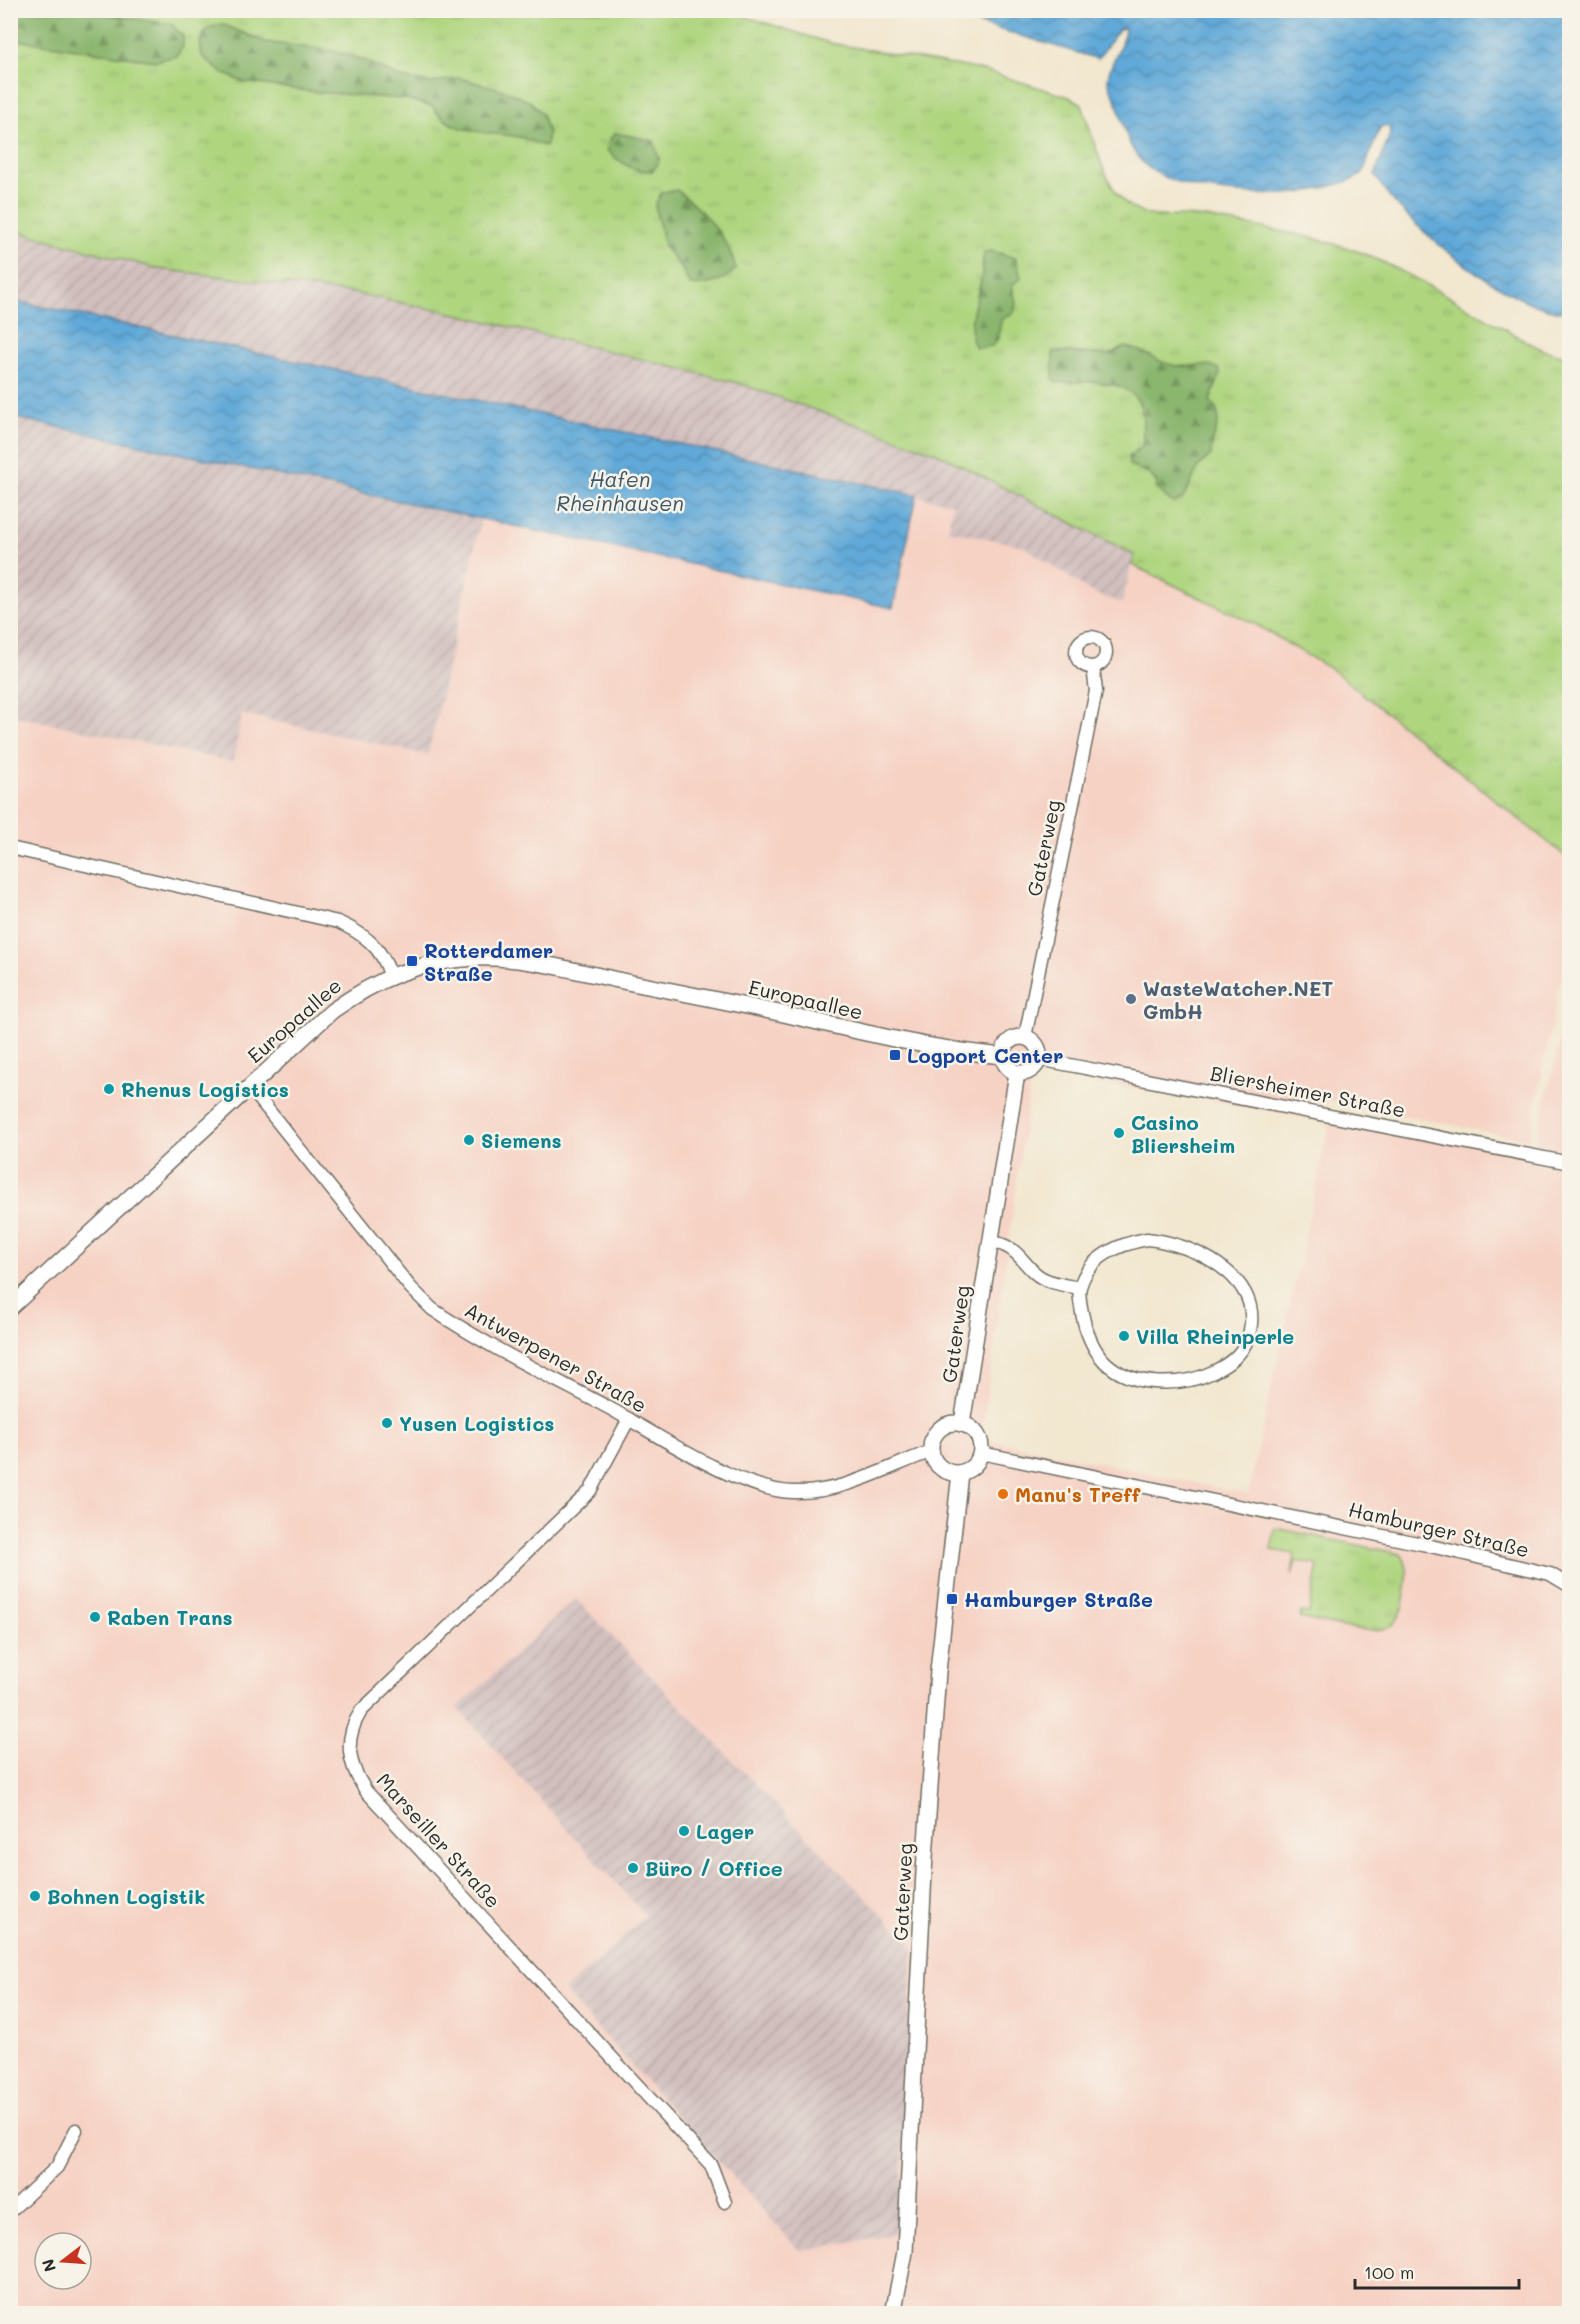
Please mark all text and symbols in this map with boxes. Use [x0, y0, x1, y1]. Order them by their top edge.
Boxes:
water label: Hafen Rheinhausen [556, 465, 684, 516]
street label: Gaterweg [1020, 797, 1066, 899]
place label: Rotterdamer Straße [424, 937, 553, 986]
marker: Rotterdamer Straße [405, 954, 419, 968]
street label: Europaallee [242, 972, 346, 1068]
street label: Europaallee [746, 973, 866, 1025]
place label: WasteWatcher.NET GmbH [1143, 975, 1333, 1024]
marker: WasteWatcher.NET GmbH [1124, 992, 1138, 1006]
place label: Logport Center [907, 1042, 1063, 1068]
marker: Logport Center [888, 1048, 902, 1062]
street label: Bliersheimer Straße [1208, 1059, 1408, 1123]
place label: Rhenus Logistics [121, 1076, 289, 1102]
marker: Rhenus Logistics [102, 1082, 116, 1096]
place label: Casino Bliersheim [1131, 1109, 1235, 1158]
marker: Casino Bliersheim [1112, 1126, 1126, 1140]
place label: Siemens [481, 1127, 562, 1153]
marker: Siemens [462, 1133, 476, 1147]
street label: Gaterweg [935, 1284, 975, 1384]
street label: Antwerpener Straße [461, 1296, 651, 1418]
place label: Villa Rheinperle [1136, 1323, 1294, 1349]
marker: Villa Rheinperle [1117, 1329, 1131, 1343]
place label: Yusen Logistics [399, 1410, 554, 1436]
marker: Yusen Logistics [380, 1416, 394, 1430]
place label: Manu's Treff [1015, 1481, 1141, 1507]
marker: Manu's Treff [996, 1487, 1010, 1501]
street label: Hamburger Straße [1346, 1496, 1532, 1562]
place label: Hamburger Straße [964, 1586, 1153, 1612]
marker: Hamburger Straße [945, 1592, 959, 1606]
place label: Raben Trans [107, 1604, 233, 1630]
marker: Raben Trans [88, 1610, 102, 1624]
street label: Marseiller Straße [371, 1767, 507, 1913]
place label: Lager [696, 1818, 754, 1844]
marker: Lager [677, 1824, 691, 1838]
street label: Gaterweg [886, 1842, 918, 1942]
place label: Büro / Office [645, 1855, 783, 1881]
marker: Büro / Office [626, 1861, 640, 1875]
place label: Bohnen Logistik [47, 1883, 205, 1909]
marker: Bohnen Logistik [28, 1889, 42, 1903]
north arrow [33, 2231, 93, 2291]
scale bar [1355, 2252, 1518, 2290]
text: N [36, 2257, 60, 2274]
text: 100 m [1364, 2260, 1414, 2284]

